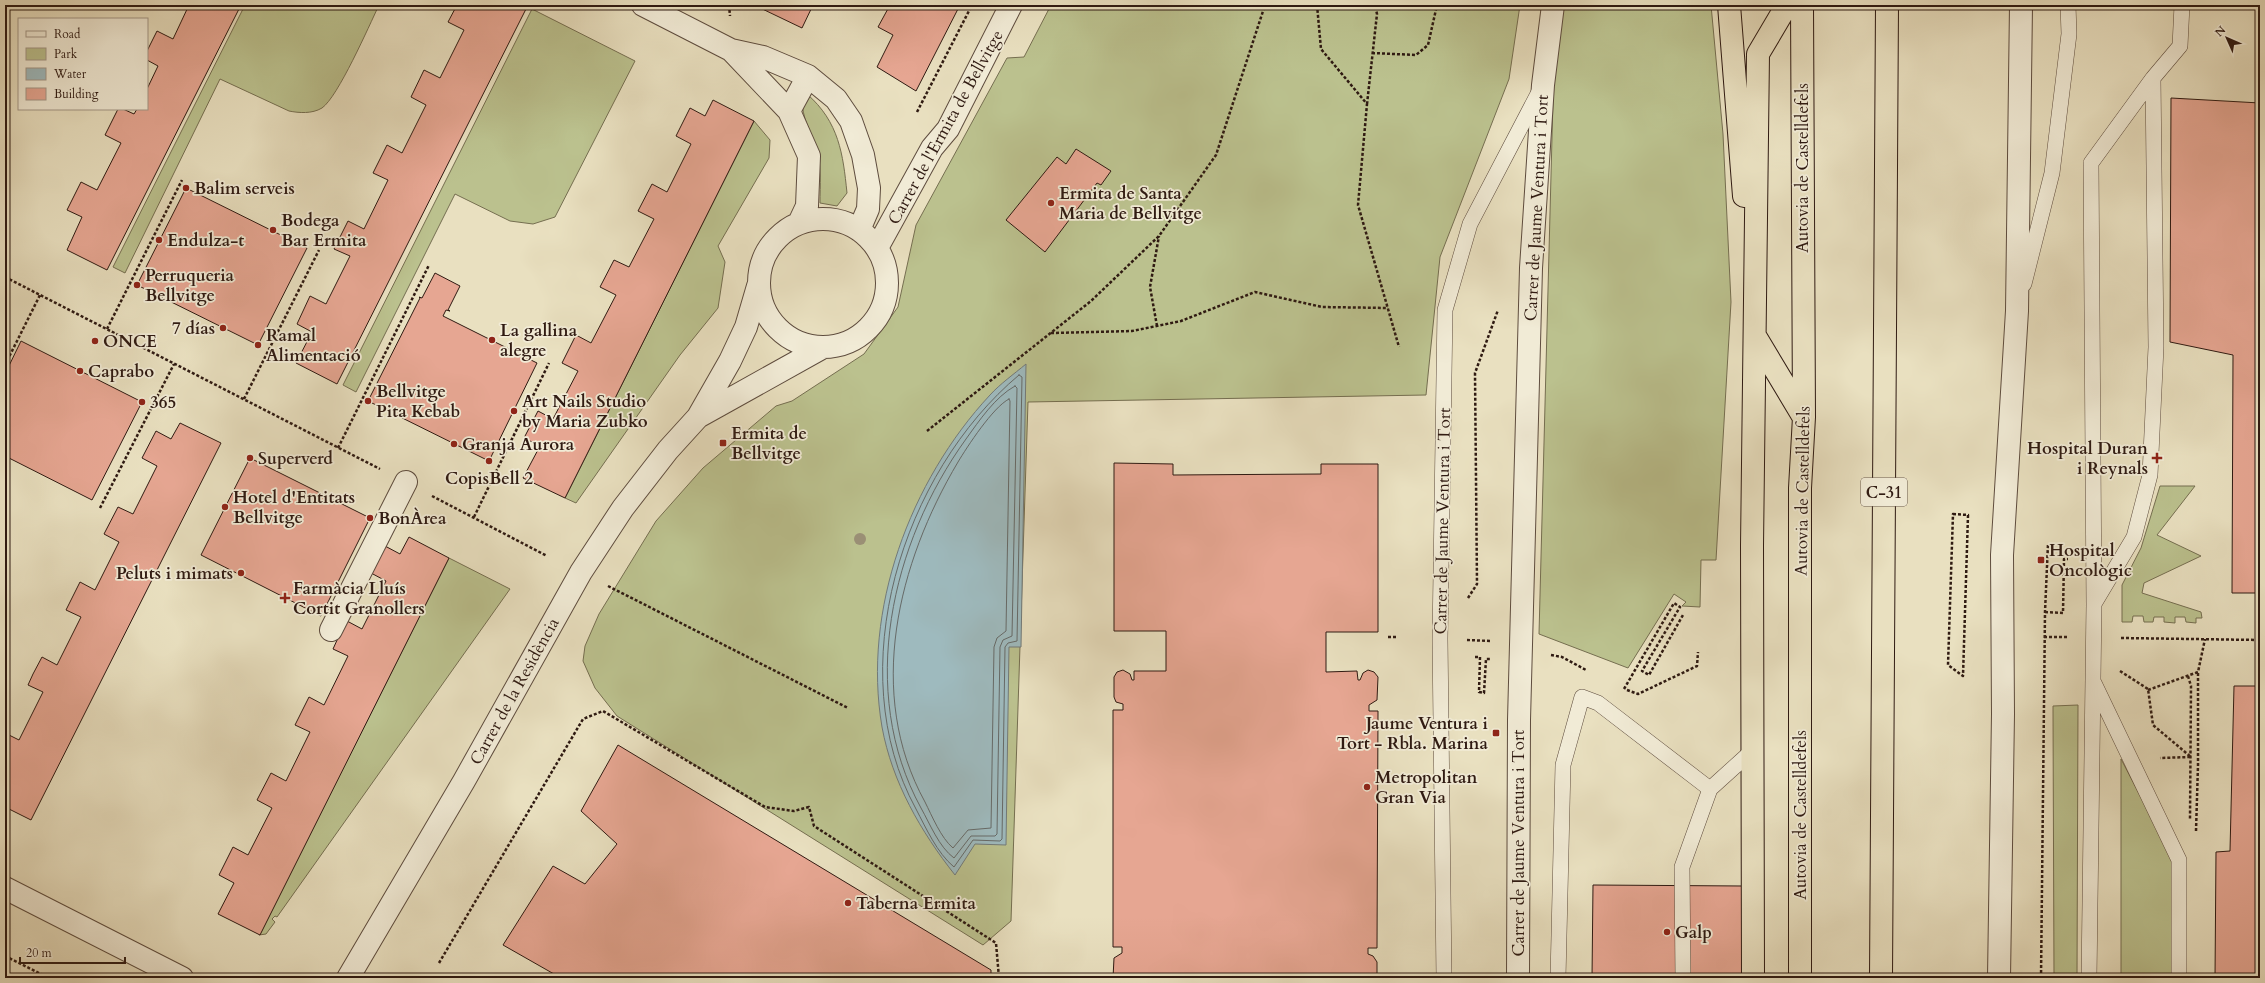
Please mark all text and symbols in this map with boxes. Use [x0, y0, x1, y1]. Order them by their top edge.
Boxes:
legend [18, 18, 148, 110]
north arrow [2207, 18, 2247, 58]
text: N [2212, 22, 2229, 40]
text: Road [54, 26, 81, 42]
street label: Carrer de l'Ermita de Bellvitge [882, 26, 1009, 229]
text: Park [54, 46, 78, 62]
text: Water [53, 66, 87, 82]
street label: Autovia de Castelldefels [1791, 83, 1814, 253]
text: Building [54, 86, 99, 102]
street label: Carrer de Jaume Ventura i Tort [1519, 93, 1554, 322]
place label: Balim serveis [194, 177, 295, 200]
place label: Ermita de Santa Maria de Bellvitge [1059, 182, 1202, 225]
marker: Balim serveis [181, 183, 191, 193]
marker: Ermita de Santa Maria de Bellvitge [1046, 198, 1056, 208]
place label: Bodega Bar Ermita [281, 209, 367, 252]
marker: Bodega Bar Ermita [268, 225, 278, 235]
place label: Endulza-t [167, 229, 244, 252]
marker: Endulza-t [154, 235, 164, 245]
place label: Perruqueria Bellvitge [145, 264, 235, 307]
marker: Perruqueria Bellvitge [132, 280, 142, 290]
place label: 7 días [172, 317, 215, 340]
place label: La gallina alegre [500, 319, 578, 362]
marker: 7 días [218, 323, 228, 333]
place label: Ramal Alimentació [266, 324, 361, 367]
place label: ONCE [103, 330, 157, 353]
marker: La gallina alegre [487, 335, 497, 345]
marker: ONCE [90, 336, 100, 346]
marker: Ramal Alimentació [253, 340, 263, 350]
place label: Caprabo [88, 360, 154, 383]
marker: Caprabo [75, 366, 85, 376]
place label: Bellvitge Pita Kebab [376, 380, 460, 423]
place label: Art Nails Studio by Maria Zubko [522, 390, 648, 433]
place label: 365 [150, 391, 176, 414]
marker: Bellvitge Pita Kebab [363, 396, 373, 406]
marker: 365 [137, 397, 147, 407]
street label: Autovia de Castelldefels [1790, 405, 1815, 576]
marker: Art Nails Studio by Maria Zubko [509, 406, 519, 416]
street label: Carrer de Jaume Ventura i Tort [1429, 407, 1456, 635]
place label: Ermita de Bellvitge [731, 422, 807, 465]
place label: Granja Aurora [462, 433, 575, 456]
place label: Hospital Duran i Reynals [2027, 437, 2148, 480]
marker: Ermita de Bellvitge [718, 438, 728, 448]
marker: Granja Aurora [449, 439, 459, 449]
place label: Superverd [258, 447, 333, 470]
marker: Hospital Duran i Reynals [2151, 452, 2163, 464]
marker: Superverd [245, 453, 255, 463]
marker: CopisBell 2 [484, 456, 494, 466]
place label: CopisBell 2 [445, 467, 533, 490]
road number: C-31 [1861, 478, 1907, 506]
place label: Hotel d'Entitats Bellvitge [233, 486, 355, 529]
marker: Hotel d'Entitats Bellvitge [220, 502, 230, 512]
place label: BonÀrea [378, 507, 447, 530]
marker: BonÀrea [365, 513, 375, 523]
place label: Hospital Oncològic [2049, 539, 2132, 582]
marker: Hospital Oncològic [2036, 555, 2046, 565]
place label: Peluts i mimats [116, 562, 233, 585]
marker: Peluts i mimats [236, 568, 246, 578]
place label: Farmàcia Lluís Cortit Granollers [293, 577, 425, 620]
marker: Farmàcia Lluís Cortit Granollers [280, 593, 290, 603]
street label: Carrer de la Residència [464, 613, 565, 769]
place label: Jaume Ventura i Tort - Rbla. Marina [1337, 712, 1489, 755]
marker: Jaume Ventura i Tort - Rbla. Marina [1491, 728, 1501, 738]
street label: Carrer de Jaume Ventura i Tort [1507, 729, 1530, 956]
street label: Autovia de Castelldefels [1789, 730, 1812, 900]
place label: Metropolitan Gran Via [1375, 766, 1477, 809]
marker: Metropolitan Gran Via [1362, 782, 1372, 792]
place label: Taberna Ermita [856, 892, 976, 915]
marker: Taberna Ermita [843, 898, 853, 908]
place label: Galp [1675, 921, 1712, 944]
marker: Galp [1662, 927, 1672, 937]
scale bar [20, 939, 125, 965]
text: 20 m [26, 945, 53, 961]

